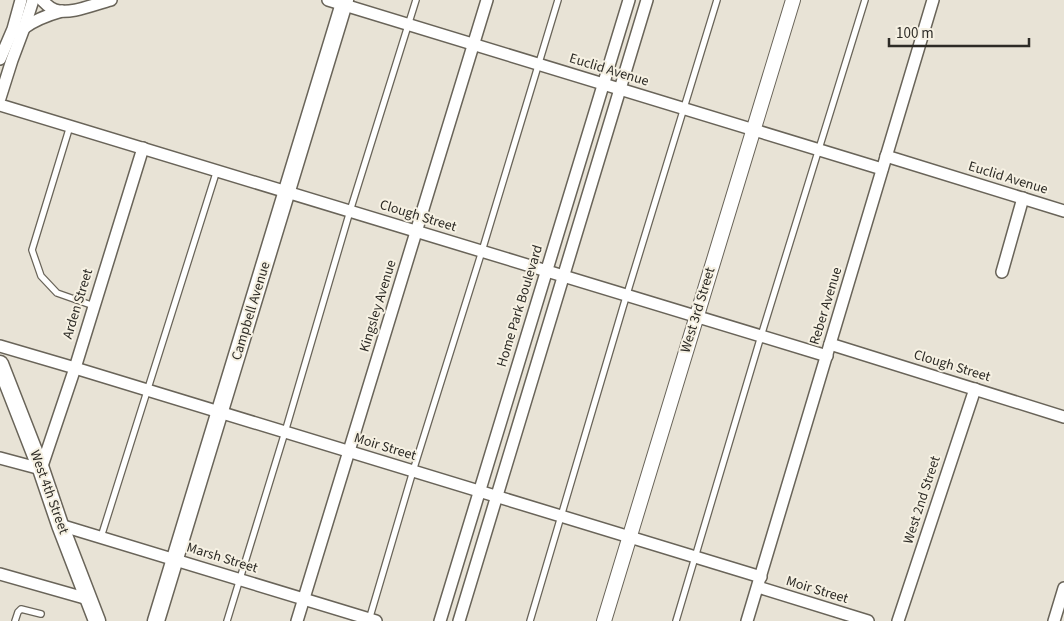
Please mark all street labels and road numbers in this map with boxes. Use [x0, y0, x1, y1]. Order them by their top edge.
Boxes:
street label: Euclid Avenue [567, 48, 651, 92]
street label: Euclid Avenue [966, 156, 1050, 200]
street label: Clough Street [377, 195, 459, 237]
street label: Home Park Boulevard [492, 242, 548, 370]
street label: Kingsley Avenue [355, 258, 401, 354]
street label: Campbell Avenue [226, 259, 276, 363]
street label: West 3rd Street [676, 265, 721, 355]
street label: Reber Avenue [805, 265, 847, 347]
street label: Arden Street [58, 266, 98, 342]
street label: Clough Street [911, 345, 993, 387]
street label: Moir Street [351, 428, 419, 466]
street label: West 4th Street [25, 447, 74, 537]
street label: West 2nd Street [898, 453, 946, 547]
street label: Marsh Street [184, 538, 260, 578]
street label: Moir Street [783, 571, 851, 609]

